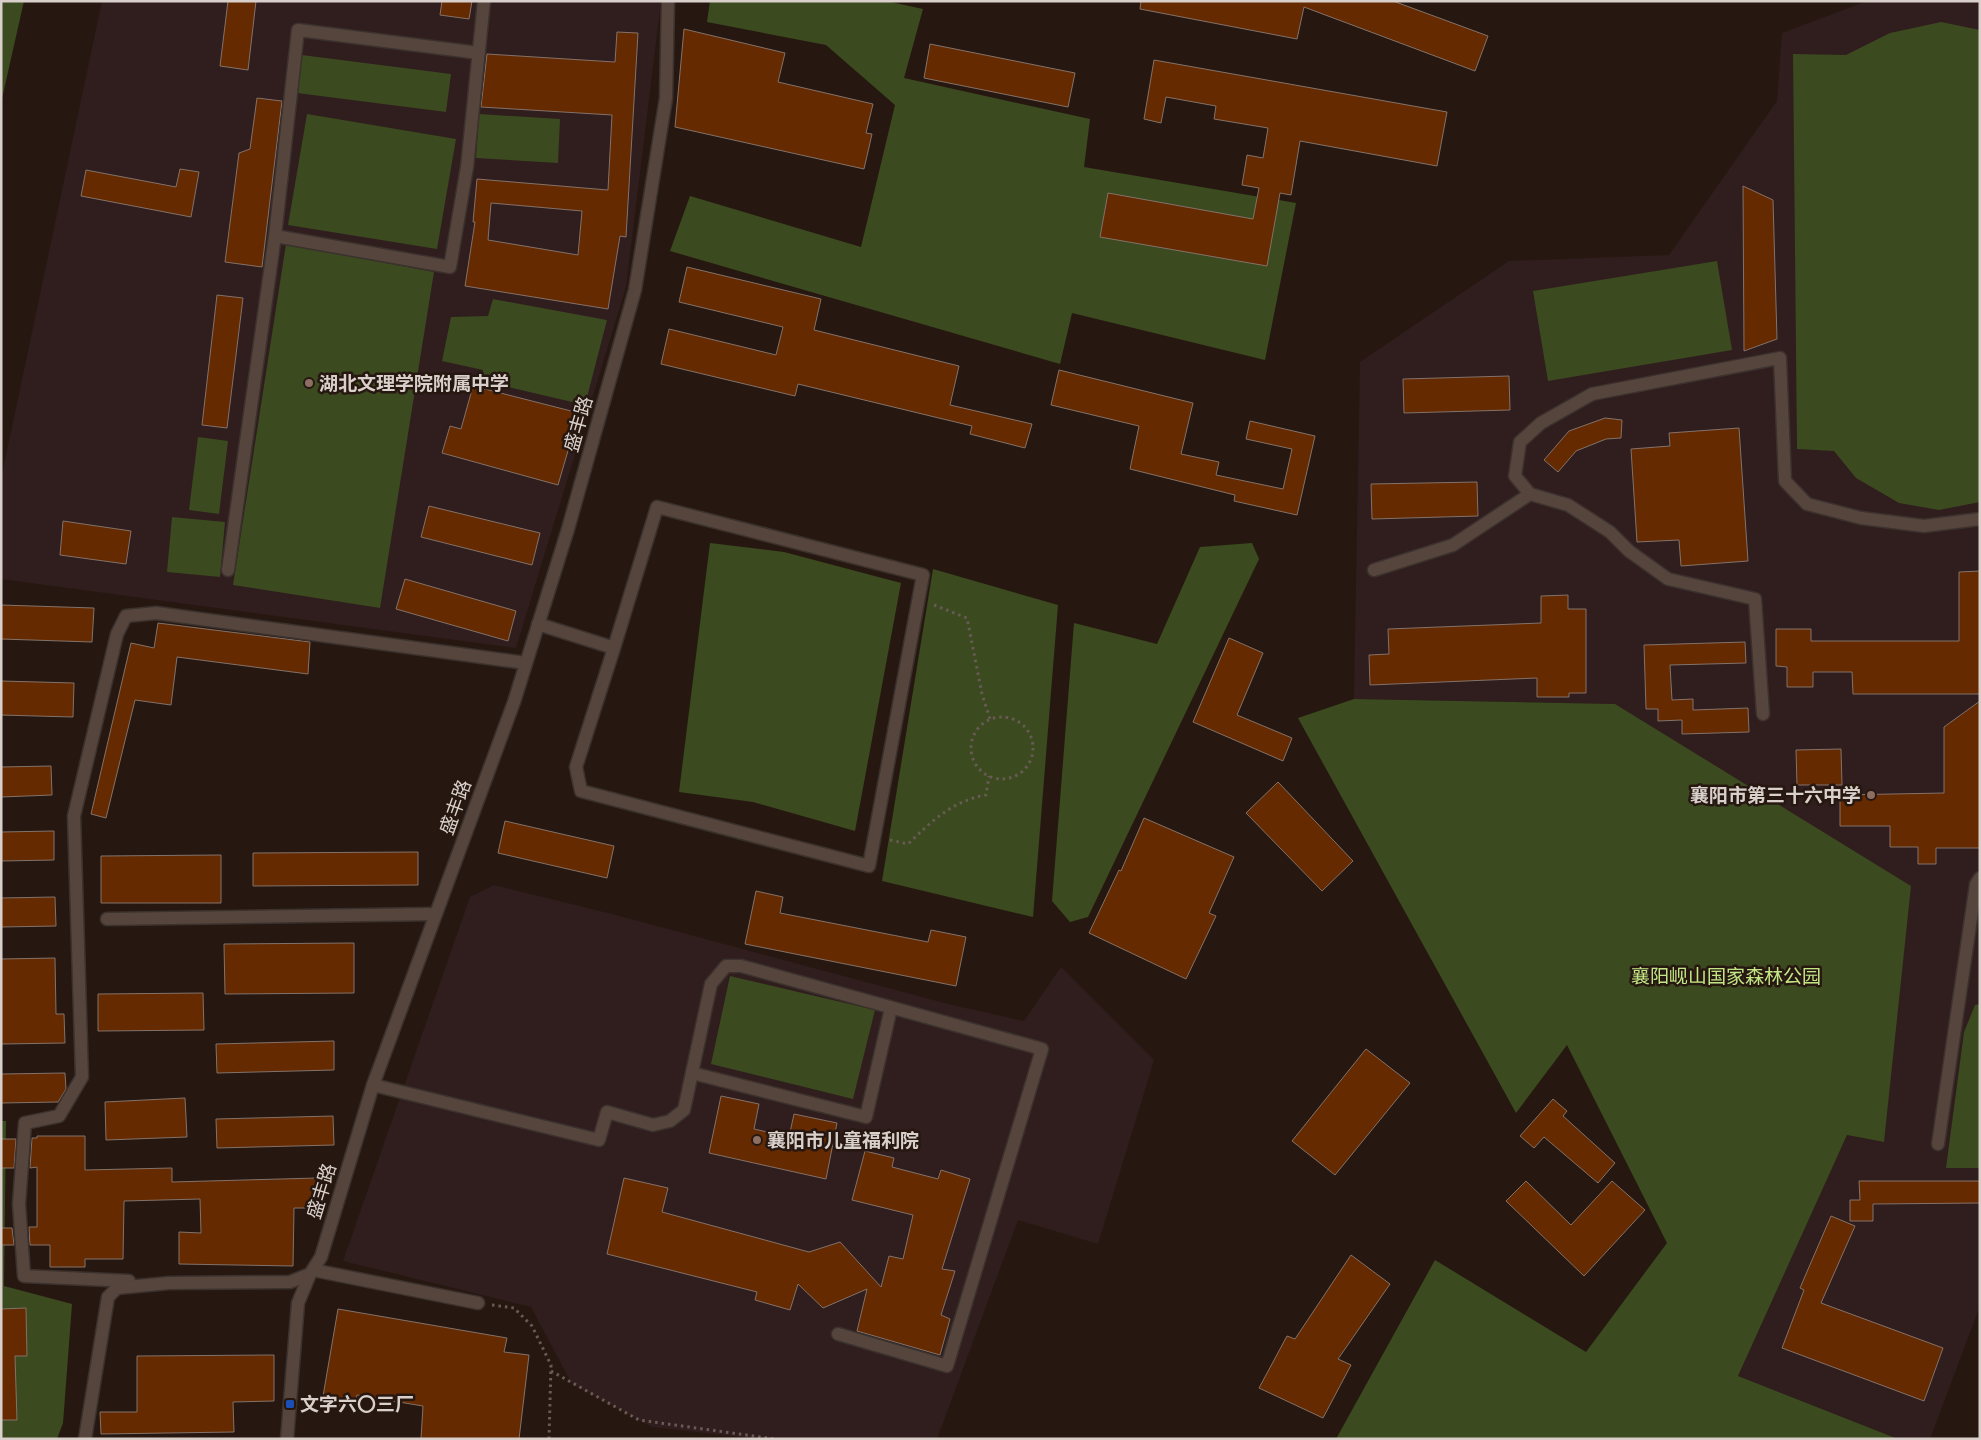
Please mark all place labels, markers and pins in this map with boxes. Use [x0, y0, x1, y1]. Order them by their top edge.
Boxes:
place label: 湖北文理学院附属中学 [319, 371, 509, 394]
marker: 湖北文理学院附属中学 [303, 377, 315, 389]
place label: 襄阳市第三十六中学 [1690, 783, 1861, 806]
marker: 襄阳市第三十六中学 [1865, 789, 1877, 801]
place label: 襄阳市儿童福利院 [767, 1128, 919, 1151]
marker: 襄阳市儿童福利院 [751, 1134, 763, 1146]
place label: 文字六〇三厂 [300, 1392, 414, 1415]
marker: 文字六〇三厂 [284, 1398, 296, 1410]

